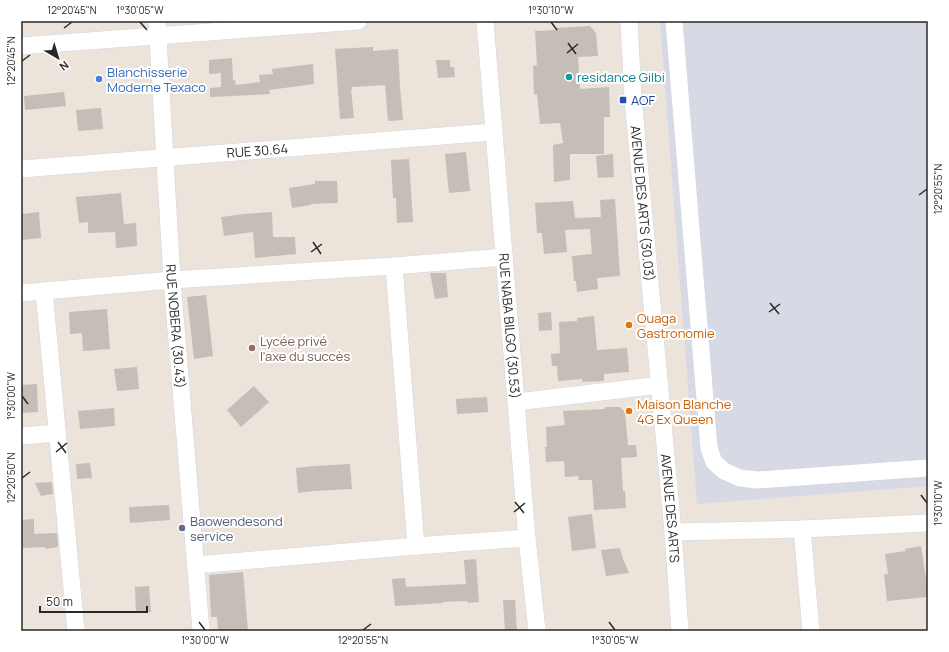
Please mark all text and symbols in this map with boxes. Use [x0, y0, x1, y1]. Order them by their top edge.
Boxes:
text: 12°20'45"N [47, 3, 97, 17]
text: 1°30'05"W [116, 3, 164, 17]
text: 1°30'10"W [528, 3, 574, 17]
text: 12°20'45"N [4, 36, 18, 86]
north arrow [38, 38, 78, 78]
text: N [57, 58, 72, 75]
place label: Blanchisserie Moderne Texaco [107, 63, 206, 96]
place label: residance Gilbi [577, 68, 665, 86]
marker: residance Gilbi [564, 72, 574, 82]
marker: Blanchisserie Moderne Texaco [94, 74, 104, 84]
place label: AOF [631, 91, 655, 109]
marker: AOF [618, 95, 628, 105]
street label: AVENUE DES ARTS (30.03) [627, 125, 659, 282]
street label: RUE 30.64 [226, 139, 289, 162]
text: 12°20'55"N [931, 164, 945, 214]
street label: RUE NABA BILGO (30.53) [495, 252, 525, 400]
street label: RUE NOBERA (30.43) [162, 264, 190, 389]
place label: Ouaga Gastronomie [637, 309, 715, 342]
marker: Ouaga Gastronomie [624, 320, 634, 330]
place label: Lycée privé l'axe du succès [260, 332, 350, 365]
marker: Lycée privé l'axe du succès [247, 343, 257, 353]
text: 1°30'00"W [4, 372, 18, 420]
place label: Maison Blanche 4G Ex Queen [637, 395, 732, 428]
marker: Maison Blanche 4G Ex Queen [624, 406, 634, 416]
text: 12°20'50"N [4, 453, 18, 503]
street label: AVENUE DES ARTS [657, 453, 684, 563]
text: 1°30'10"W [931, 480, 945, 526]
place label: Baowendesond service [190, 512, 283, 545]
marker: Baowendesond service [177, 523, 187, 533]
scale bar [40, 588, 147, 614]
text: 50 m [46, 593, 73, 610]
text: 1°30'00"W [181, 633, 229, 647]
text: 12°20'55"N [338, 633, 388, 647]
text: 1°30'05"W [591, 633, 639, 647]

